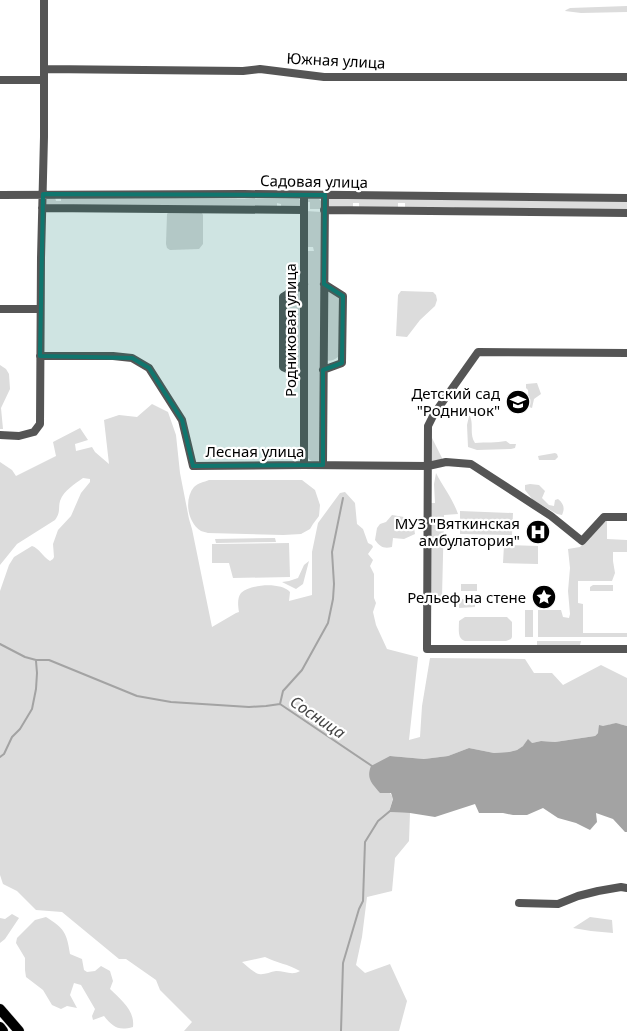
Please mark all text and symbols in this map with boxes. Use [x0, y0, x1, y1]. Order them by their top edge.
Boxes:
street label: Южная улица [286, 47, 386, 73]
street label: Садовая улица [260, 170, 368, 192]
street label: Родниковая улица [280, 263, 300, 397]
place label: Детский сад "Родничок" [411, 383, 500, 420]
school or university icon: Детский сад "Родничок" [505, 389, 531, 415]
street label: Лесная улица [206, 441, 304, 461]
place label: МУЗ "Вяткинская амбулатория" [395, 513, 520, 550]
hospital icon: МУЗ "Вяткинская амбулатория" [525, 519, 551, 545]
place icon: Рельеф на стене [531, 584, 557, 610]
place label: Рельеф на стене [407, 587, 526, 607]
water label: Сосница [286, 690, 350, 744]

